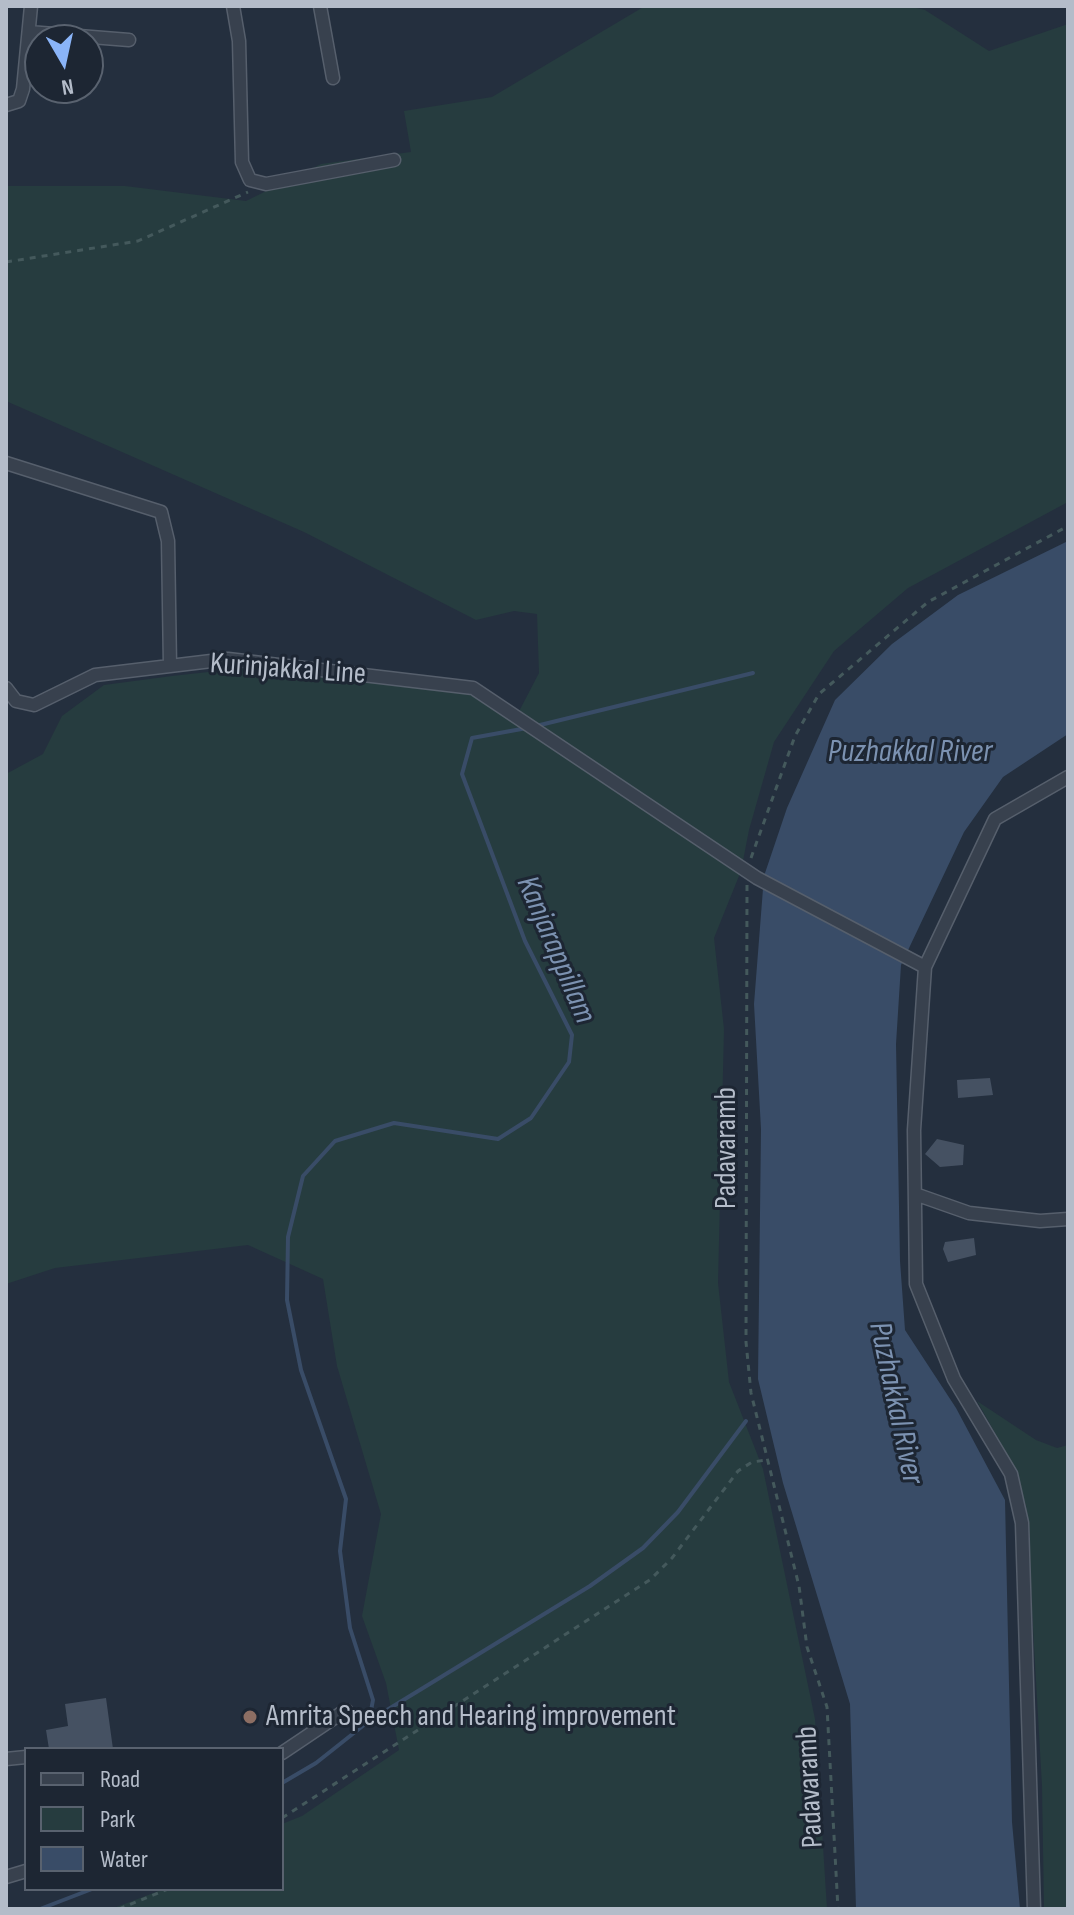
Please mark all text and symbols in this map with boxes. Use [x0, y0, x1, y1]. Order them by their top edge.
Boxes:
north arrow [24, 24, 104, 104]
text: N [60, 72, 75, 100]
street label: Kurinjakkal Line [209, 647, 367, 693]
water label: Puzhakkal River [828, 734, 992, 772]
water label: Kanjarappillam [507, 871, 603, 1029]
street label: Padavaramb [709, 1087, 745, 1209]
water label: Puzhakkal River [859, 1318, 931, 1488]
place label: Amrita Speech and Hearing improvement [266, 1699, 676, 1735]
marker: Amrita Speech and Hearing improvement [241, 1708, 259, 1726]
street label: Padavaramb [790, 1725, 832, 1849]
legend [24, 1747, 284, 1891]
text: Road [100, 1765, 140, 1794]
text: Park [100, 1805, 135, 1834]
text: Water [100, 1845, 148, 1874]

